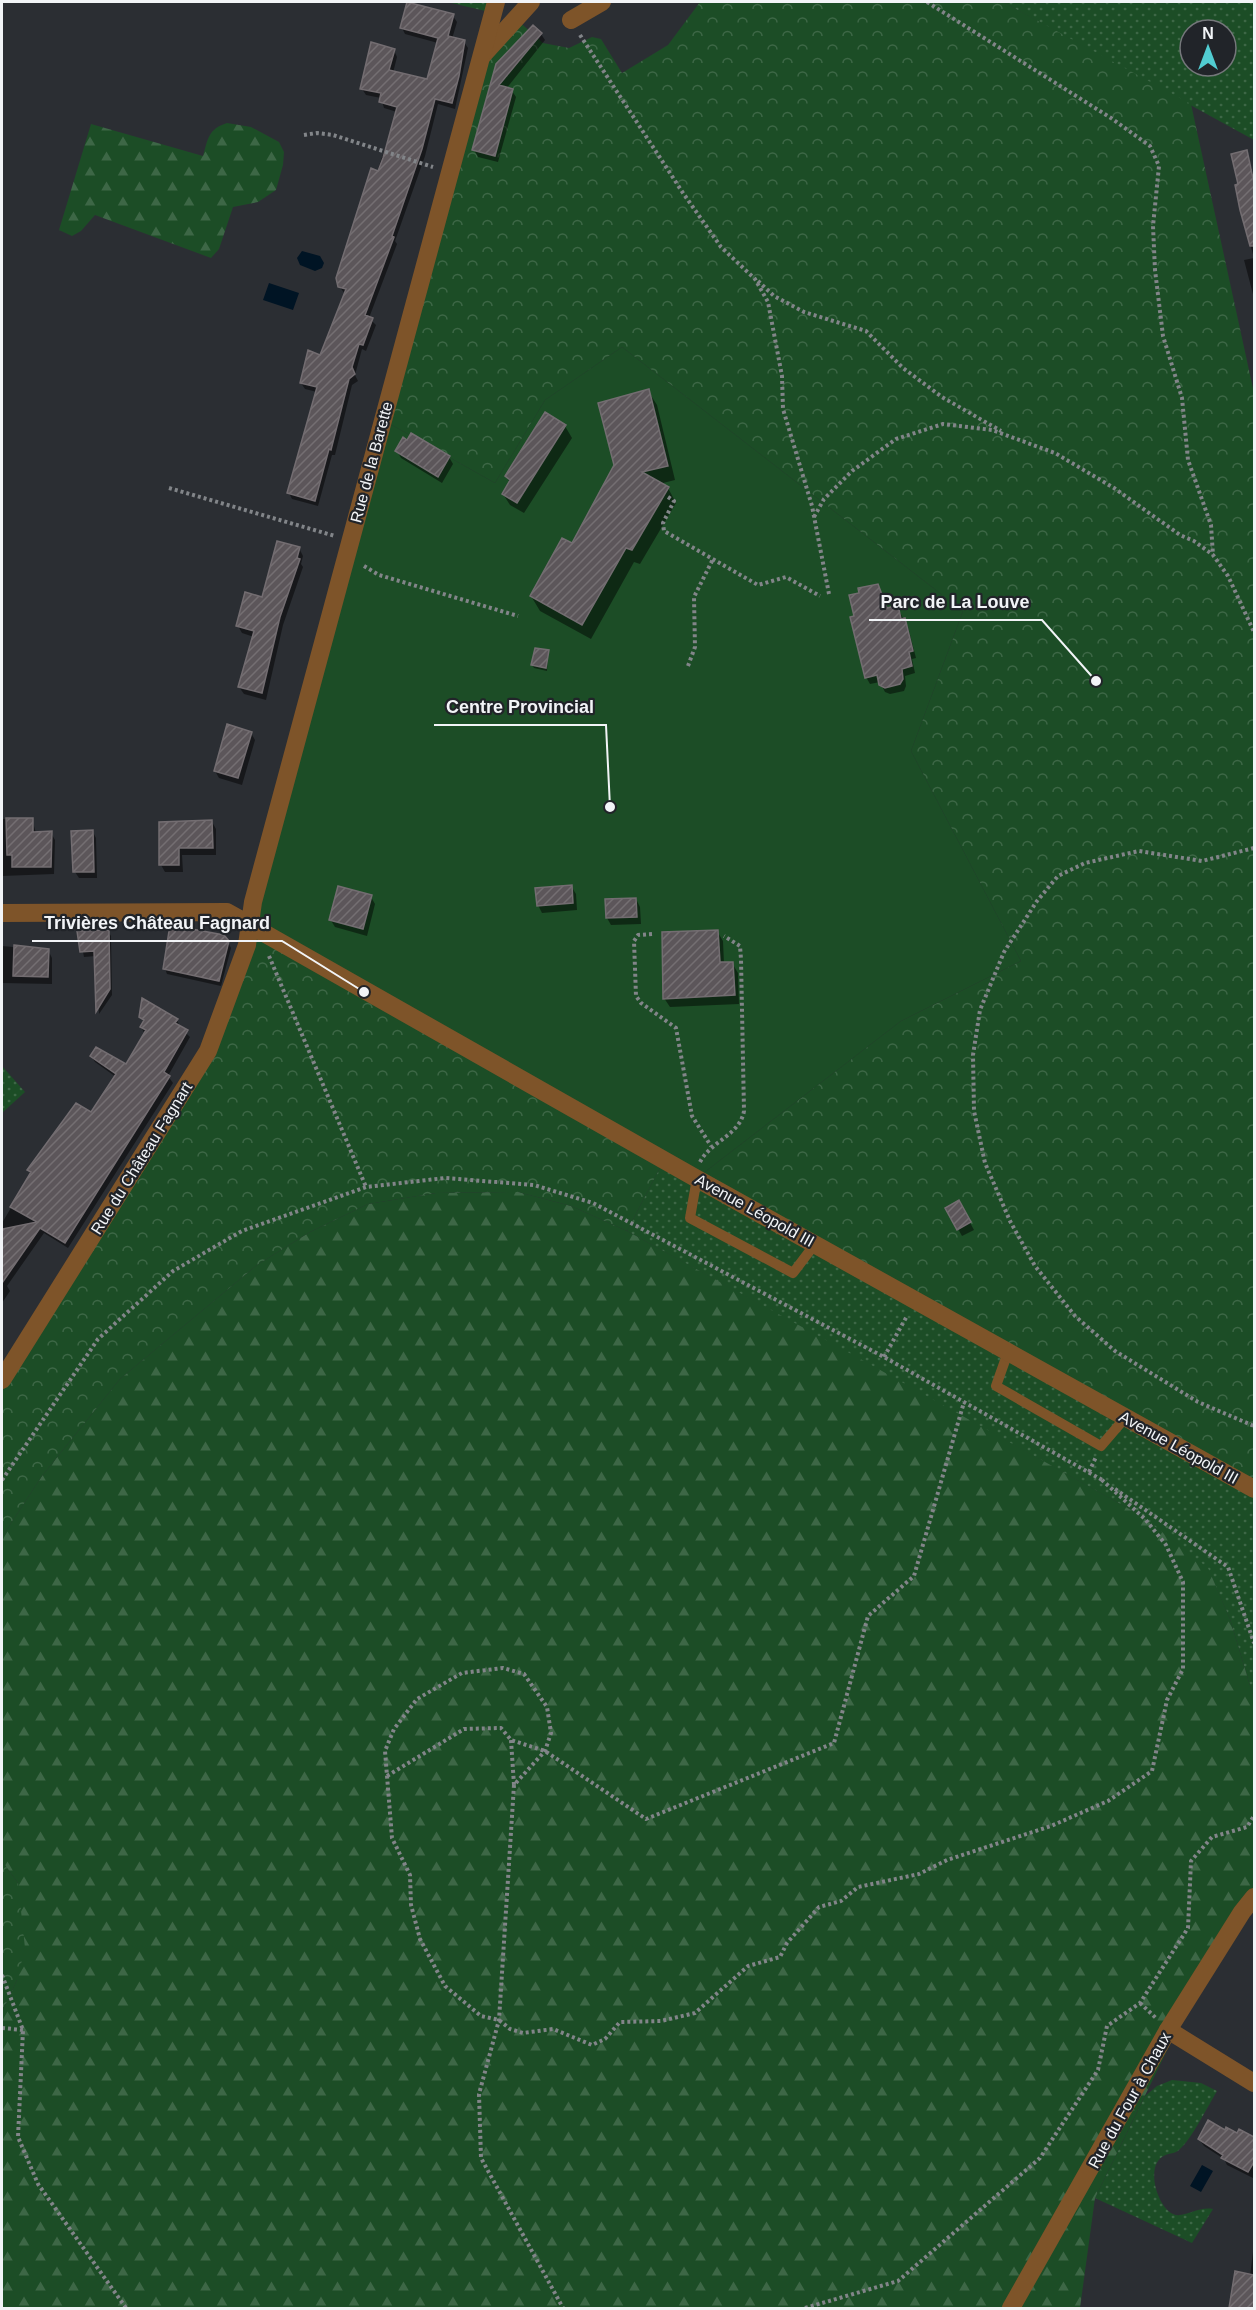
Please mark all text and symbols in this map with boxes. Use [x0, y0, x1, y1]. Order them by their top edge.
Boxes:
north arrow [1178, 18, 1238, 78]
text: N [1202, 25, 1214, 42]
street label: Rue de la Barette [347, 400, 396, 524]
callout: Parc de La Louve [869, 584, 1042, 620]
text: Parc de La Louve [880, 592, 1030, 612]
callout: Centre Provincial [434, 689, 606, 725]
text: Centre Provincial [446, 697, 594, 717]
callout: Trivières Château Fagnard [32, 905, 282, 941]
text: Trivières Château Fagnard [44, 913, 270, 933]
street label: Rue du Château Fagnart [88, 1079, 196, 1237]
street label: Avenue Léopold III [692, 1171, 817, 1250]
street label: Avenue Léopold III [1116, 1408, 1241, 1487]
street label: Rue du Four à Chaux [1085, 2029, 1174, 2171]

